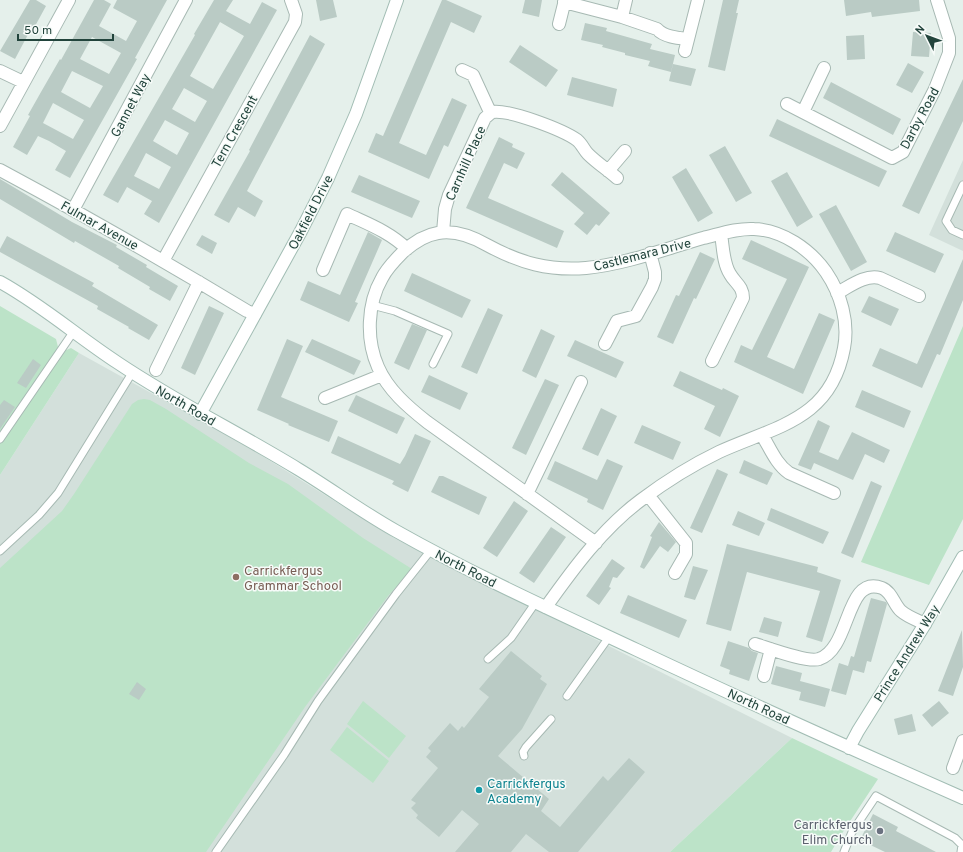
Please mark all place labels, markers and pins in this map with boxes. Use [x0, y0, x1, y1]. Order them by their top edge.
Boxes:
place label: Carrickfergus Grammar School [244, 564, 342, 595]
marker: Carrickfergus Grammar School [231, 572, 241, 582]
place label: Carrickfergus Academy [487, 777, 566, 808]
marker: Carrickfergus Academy [474, 785, 484, 795]
place label: Carrickfergus Elim Church [793, 818, 872, 849]
marker: Carrickfergus Elim Church [875, 826, 885, 836]

